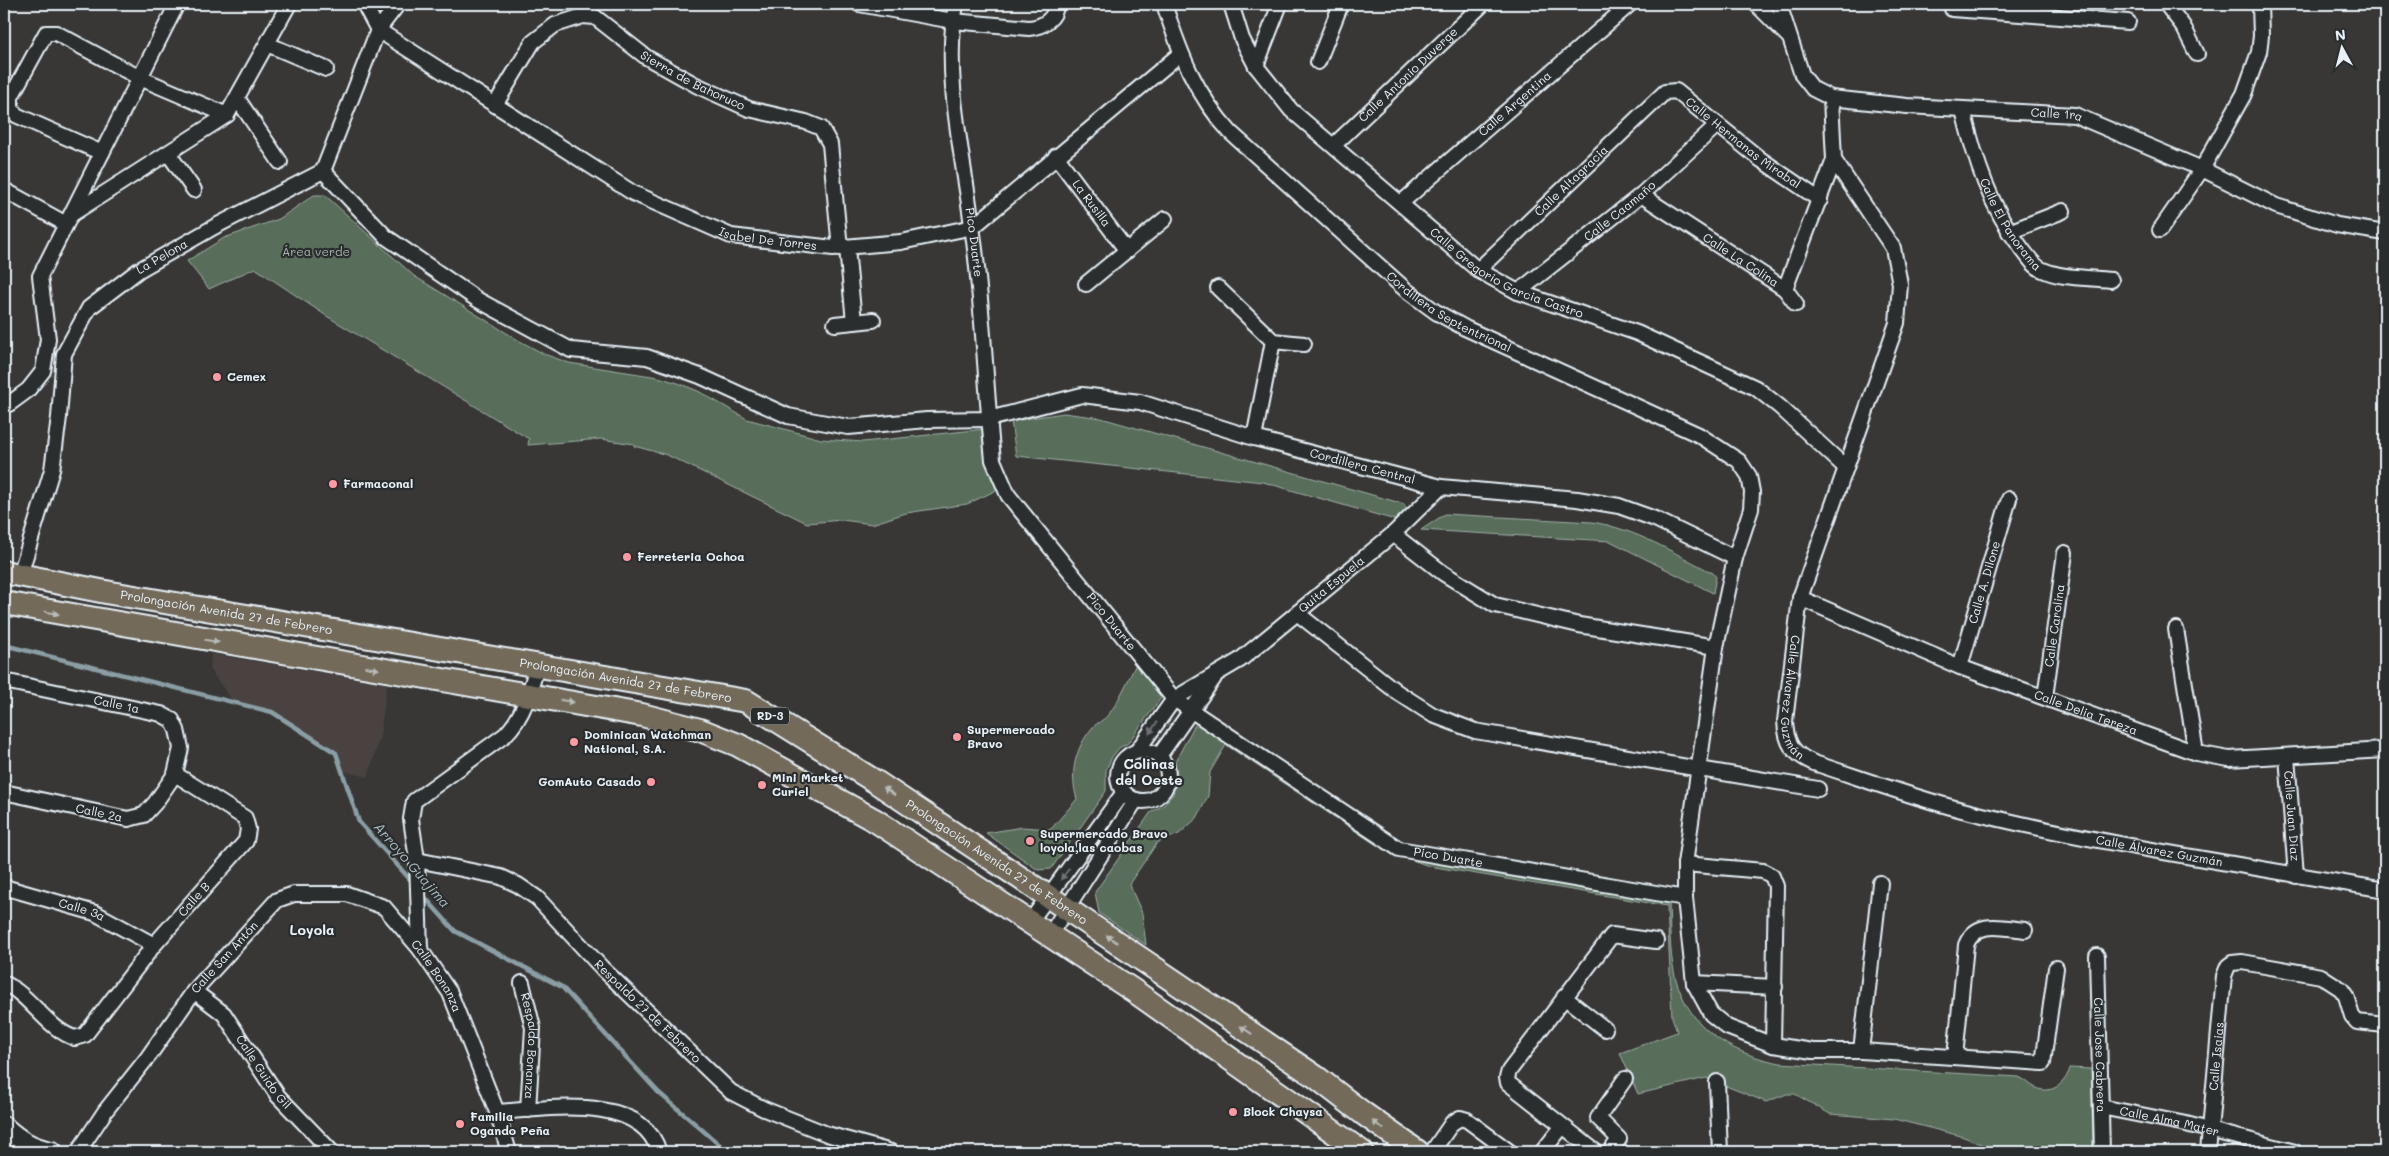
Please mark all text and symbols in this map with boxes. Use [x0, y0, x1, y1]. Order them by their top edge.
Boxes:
north arrow [2316, 22, 2366, 72]
street label: Calle Antonio Duverge [1354, 23, 1461, 125]
text: N [2334, 25, 2347, 45]
street label: Sierra de Bahoruco [637, 46, 748, 113]
street label: Calle Argentina [1474, 67, 1554, 139]
street label: Calle Hermanas Mirabal [1683, 93, 1804, 191]
street label: Calle 1ra [2030, 104, 2086, 125]
street label: Calle Altagracia [1530, 141, 1611, 219]
street label: Calle El Panorama [1977, 175, 2045, 274]
street label: La Rusilla [1069, 176, 1115, 229]
street label: Calle Caamaño [1580, 177, 1658, 244]
street label: Pico Duarte [963, 206, 987, 278]
street label: Isabel De Torres [716, 223, 818, 253]
street label: Calle Gregorio Garcia Castro [1427, 223, 1586, 321]
street label: Calle La Colina [1700, 229, 1782, 290]
street label: La Pelona [133, 235, 190, 277]
park label: Área verde [282, 243, 350, 259]
street label: Cordillera Septentrional [1384, 267, 1514, 355]
place label: Cemex [227, 368, 266, 384]
marker: Cemex [211, 371, 223, 383]
street label: Cordillera Central [1308, 444, 1417, 487]
place label: Farmaconal [343, 475, 413, 491]
marker: Farmaconal [327, 478, 339, 490]
street label: Calle A. Dilone [1964, 539, 2003, 625]
place label: Ferreteria Ochoa [637, 548, 745, 564]
marker: Ferreteria Ochoa [621, 551, 633, 563]
street label: Quita Espuela [1295, 552, 1367, 616]
street label: Calle Carolina [2040, 583, 2068, 668]
street label: Prolongación Avenida 27 de Febrero [119, 586, 334, 638]
street label: Pico Duarte [1084, 589, 1140, 653]
one-way arrow [44, 609, 60, 617]
street label: Calle Álvarez Guzmán [1778, 634, 1808, 763]
one-way arrow [204, 637, 220, 645]
street label: Prolongación Avenida 27 de Febrero [518, 654, 733, 705]
one-way arrow [364, 664, 380, 672]
street label: Calle Delia Tereza [2032, 686, 2140, 738]
street label: Calle 1a [92, 691, 141, 716]
one-way arrow [559, 698, 575, 706]
road number: RD-3 [751, 708, 789, 724]
place label: Supermercado Bravo [967, 721, 1055, 751]
one-way arrow [1148, 721, 1158, 735]
place label: Dominican Watchman National, S.A. [584, 726, 711, 756]
marker: Supermercado Bravo [951, 731, 963, 743]
marker: Dominican Watchman National, S.A. [568, 736, 580, 748]
district label: Colinas del Oeste [1115, 754, 1183, 789]
place label: Mini Market Curiel [772, 769, 843, 799]
street label: Calle Juan Diaz [2281, 770, 2304, 862]
place label: GomAuto Casado [538, 773, 641, 789]
marker: GomAuto Casado [645, 776, 657, 788]
marker: Mini Market Curiel [756, 779, 768, 791]
one-way arrow [882, 786, 896, 796]
street label: Prolongación Avenida 27 de Febrero [903, 795, 1091, 928]
street label: Calle 2a [74, 799, 124, 825]
water label: Arroyo Guajima [370, 818, 455, 912]
place label: Supermercado Bravo loyola,las caobas [1040, 825, 1168, 855]
street label: Calle Álvarez Guzmán [2095, 831, 2224, 869]
marker: Supermercado Bravo loyola,las caobas [1024, 835, 1036, 847]
street label: Pico Duarte [1412, 843, 1484, 870]
one-way arrow [1060, 867, 1070, 881]
street label: Calle B [174, 878, 213, 920]
street label: Calle 3a [57, 894, 108, 924]
street label: Calle San Antón [187, 917, 261, 996]
district label: Loyola [289, 920, 335, 939]
one-way arrow [1105, 934, 1118, 944]
street label: Calle Bonanza [408, 936, 466, 1014]
street label: Respaldo 27 de Febrero [591, 956, 705, 1066]
street label: Respaldo Bonanza [518, 991, 542, 1100]
street label: Calle Jose Cabrera [2091, 997, 2110, 1113]
street label: Calle Isaias [2205, 1021, 2227, 1091]
one-way arrow [1240, 1025, 1253, 1035]
street label: Calle Guido Gil [233, 1031, 295, 1112]
street label: Calle Alma Mater [2119, 1102, 2221, 1139]
place label: Block Chaysa [1243, 1103, 1323, 1119]
marker: Block Chaysa [1227, 1106, 1239, 1118]
place label: Familia Ogando Peña [470, 1108, 550, 1138]
marker: Familia Ogando Peña [454, 1118, 466, 1130]
one-way arrow [1371, 1120, 1385, 1130]

